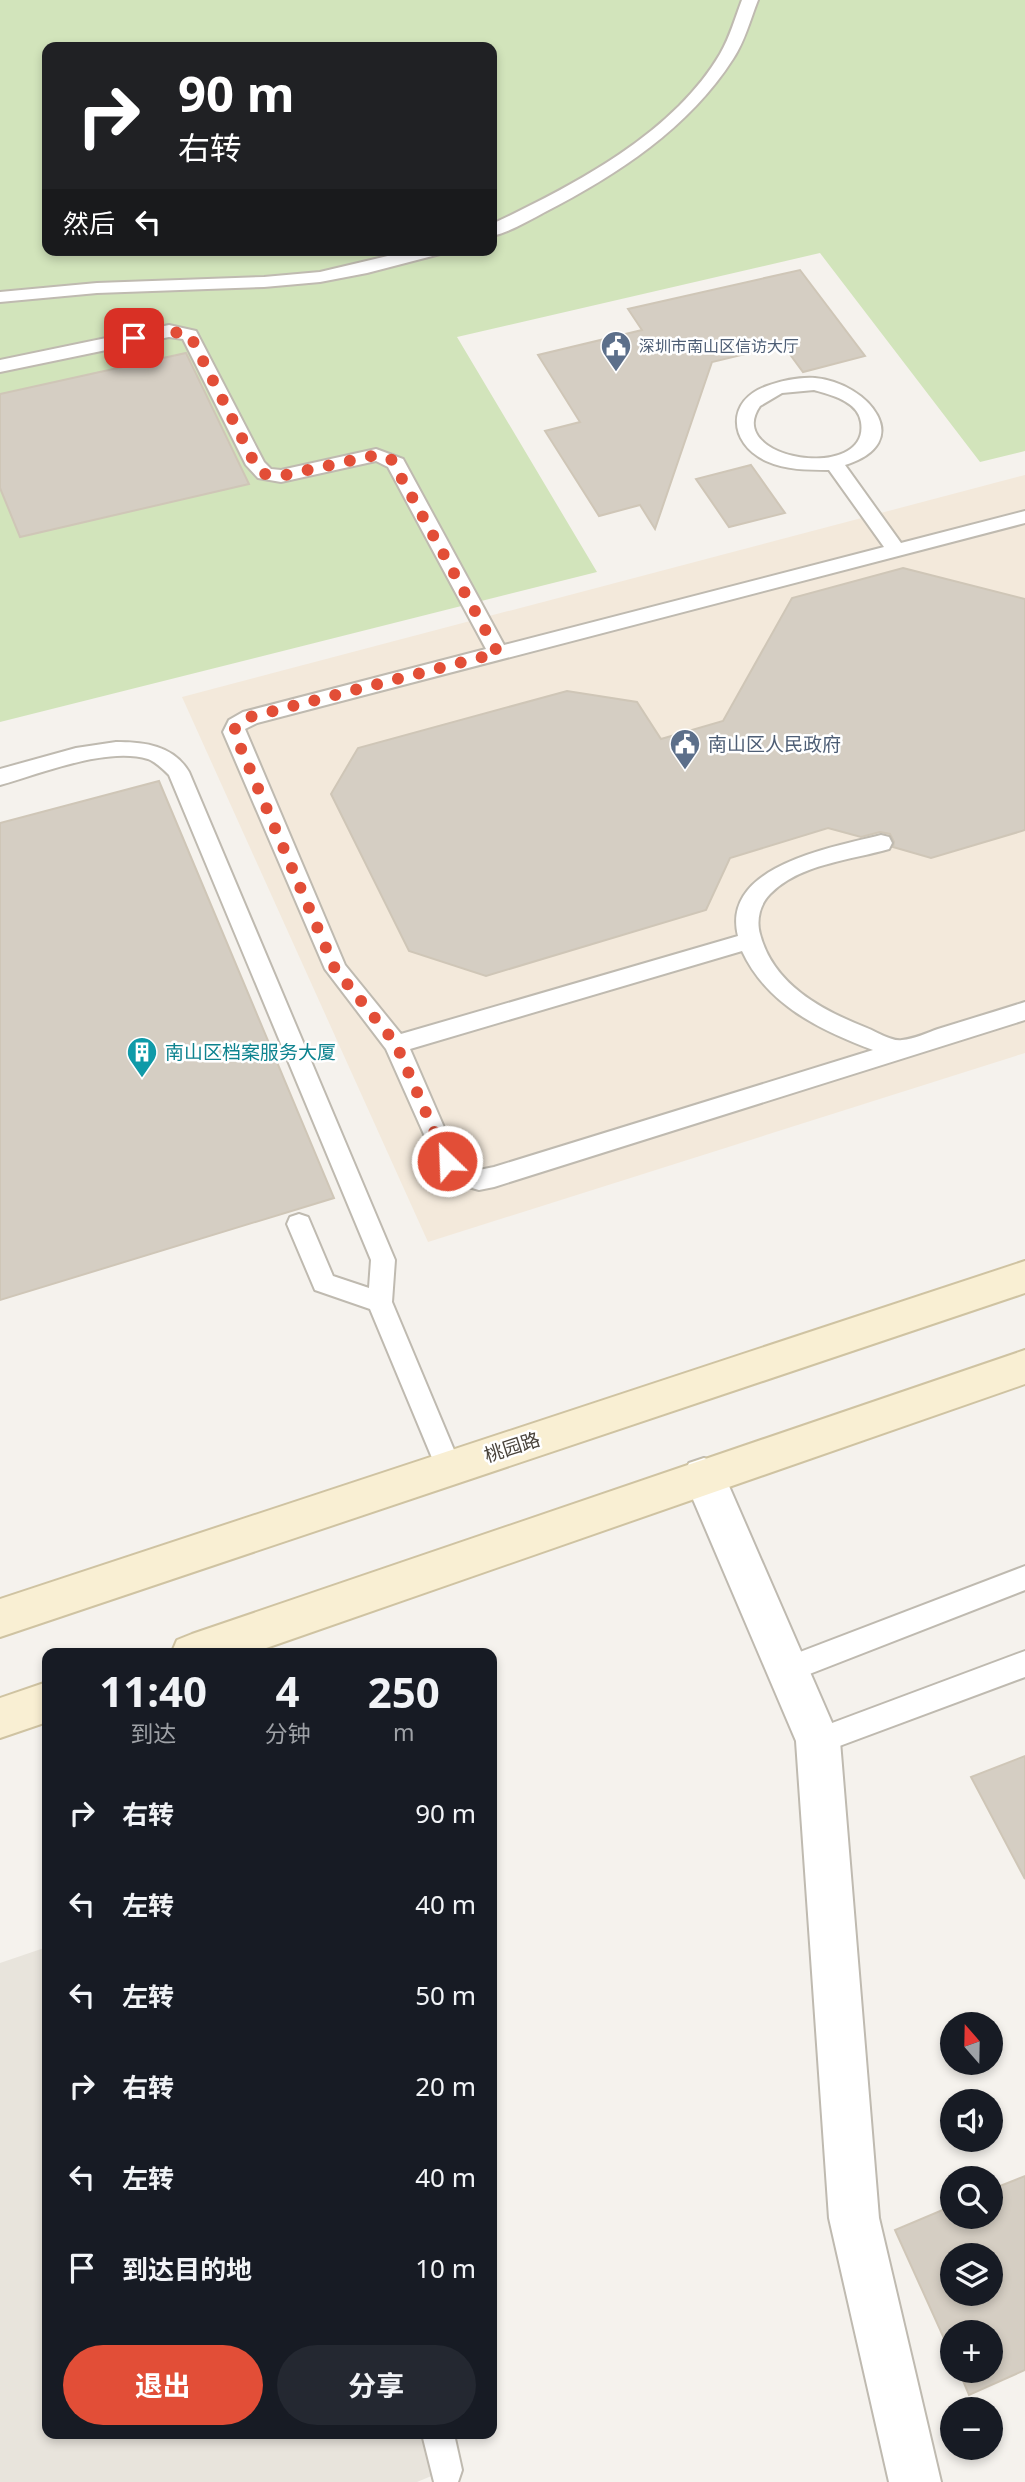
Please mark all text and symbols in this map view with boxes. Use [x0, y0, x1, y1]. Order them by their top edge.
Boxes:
text: 90 m [178, 60, 295, 126]
icon: right [63, 70, 154, 161]
text: 右转 [178, 126, 242, 169]
icon: left [129, 203, 167, 241]
text: 然后 [63, 205, 115, 241]
pin [104, 308, 164, 368]
icon: arrive [115, 319, 153, 357]
public building icon: 深圳市南山区信访大厅 [599, 329, 633, 373]
place label: 深圳市南山区信访大厅 [639, 335, 799, 357]
public building icon: 南山区人民政府 [668, 727, 702, 771]
place label: 南山区人民政府 [708, 731, 841, 757]
building icon: 南山区档案服务大厦 [125, 1035, 159, 1079]
place label: 南山区档案服务大厦 [165, 1039, 336, 1065]
position arrow [410, 1124, 484, 1198]
street label: 桃园路 [481, 1426, 543, 1468]
text: 11:40 [99, 1662, 207, 1719]
text: 4 [275, 1662, 299, 1719]
text: 250 [368, 1663, 440, 1720]
text: m [393, 1716, 414, 1748]
text: 到达 [130, 1717, 176, 1749]
text: 分钟 [264, 1717, 310, 1749]
icon: right [63, 1794, 101, 1832]
text: 90 m [415, 1795, 476, 1831]
text: 右转 [122, 1796, 174, 1832]
icon: left [63, 1885, 101, 1923]
text: 40 m [415, 1886, 476, 1922]
text: 左转 [122, 1887, 174, 1923]
icon: left [63, 1976, 101, 2014]
text: 50 m [415, 1977, 476, 2013]
text: 左转 [122, 1978, 174, 2014]
north arrow [940, 2012, 1003, 2076]
map controls [940, 2012, 1003, 2460]
icon: right [63, 2067, 101, 2105]
text: 20 m [415, 2068, 476, 2104]
text: 右转 [122, 2069, 174, 2105]
button: sound [940, 2089, 1003, 2152]
icon: left [63, 2158, 101, 2196]
text: 40 m [415, 2159, 476, 2195]
text: 左转 [122, 2160, 174, 2196]
button: search [940, 2166, 1003, 2229]
button: layers [940, 2243, 1003, 2306]
icon: arrive [63, 2249, 101, 2287]
text: 10 m [415, 2250, 476, 2286]
text: 到达目的地 [122, 2251, 252, 2287]
button: + [940, 2320, 1003, 2383]
button: 退出 [63, 2345, 263, 2425]
button: 分享 [277, 2345, 476, 2425]
button: − [940, 2397, 1003, 2460]

